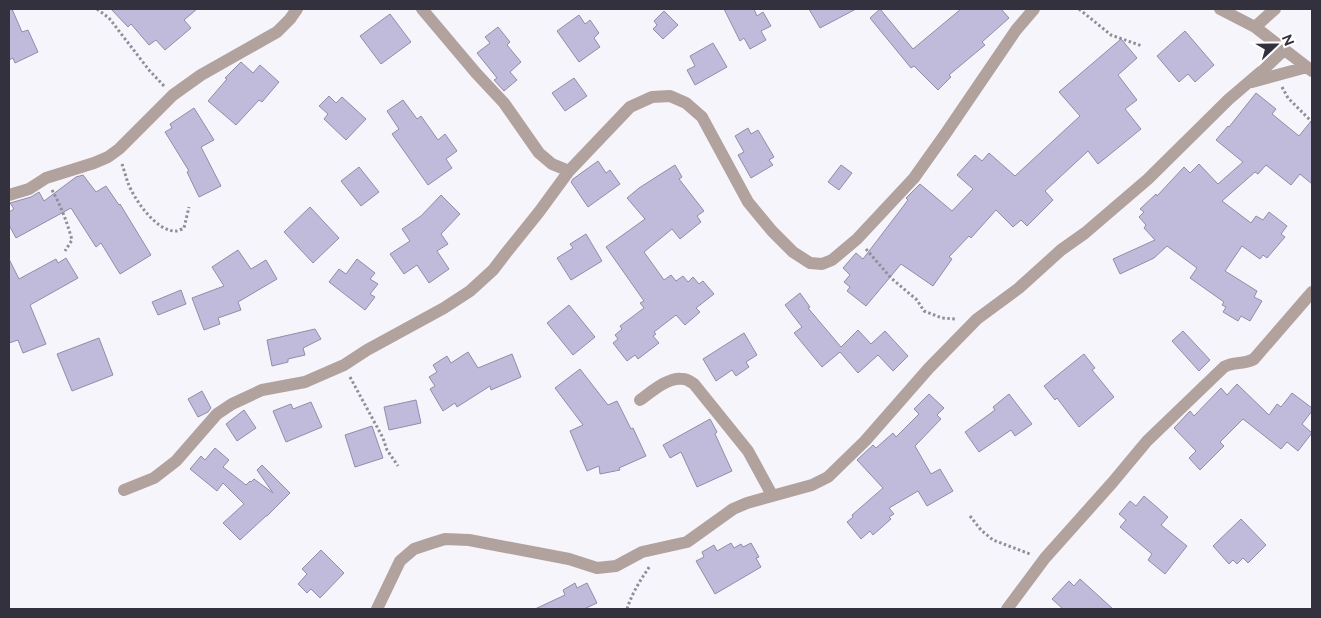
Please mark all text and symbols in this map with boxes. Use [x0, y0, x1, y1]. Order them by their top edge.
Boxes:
north arrow [1251, 20, 1301, 70]
text: N [1279, 32, 1297, 48]

